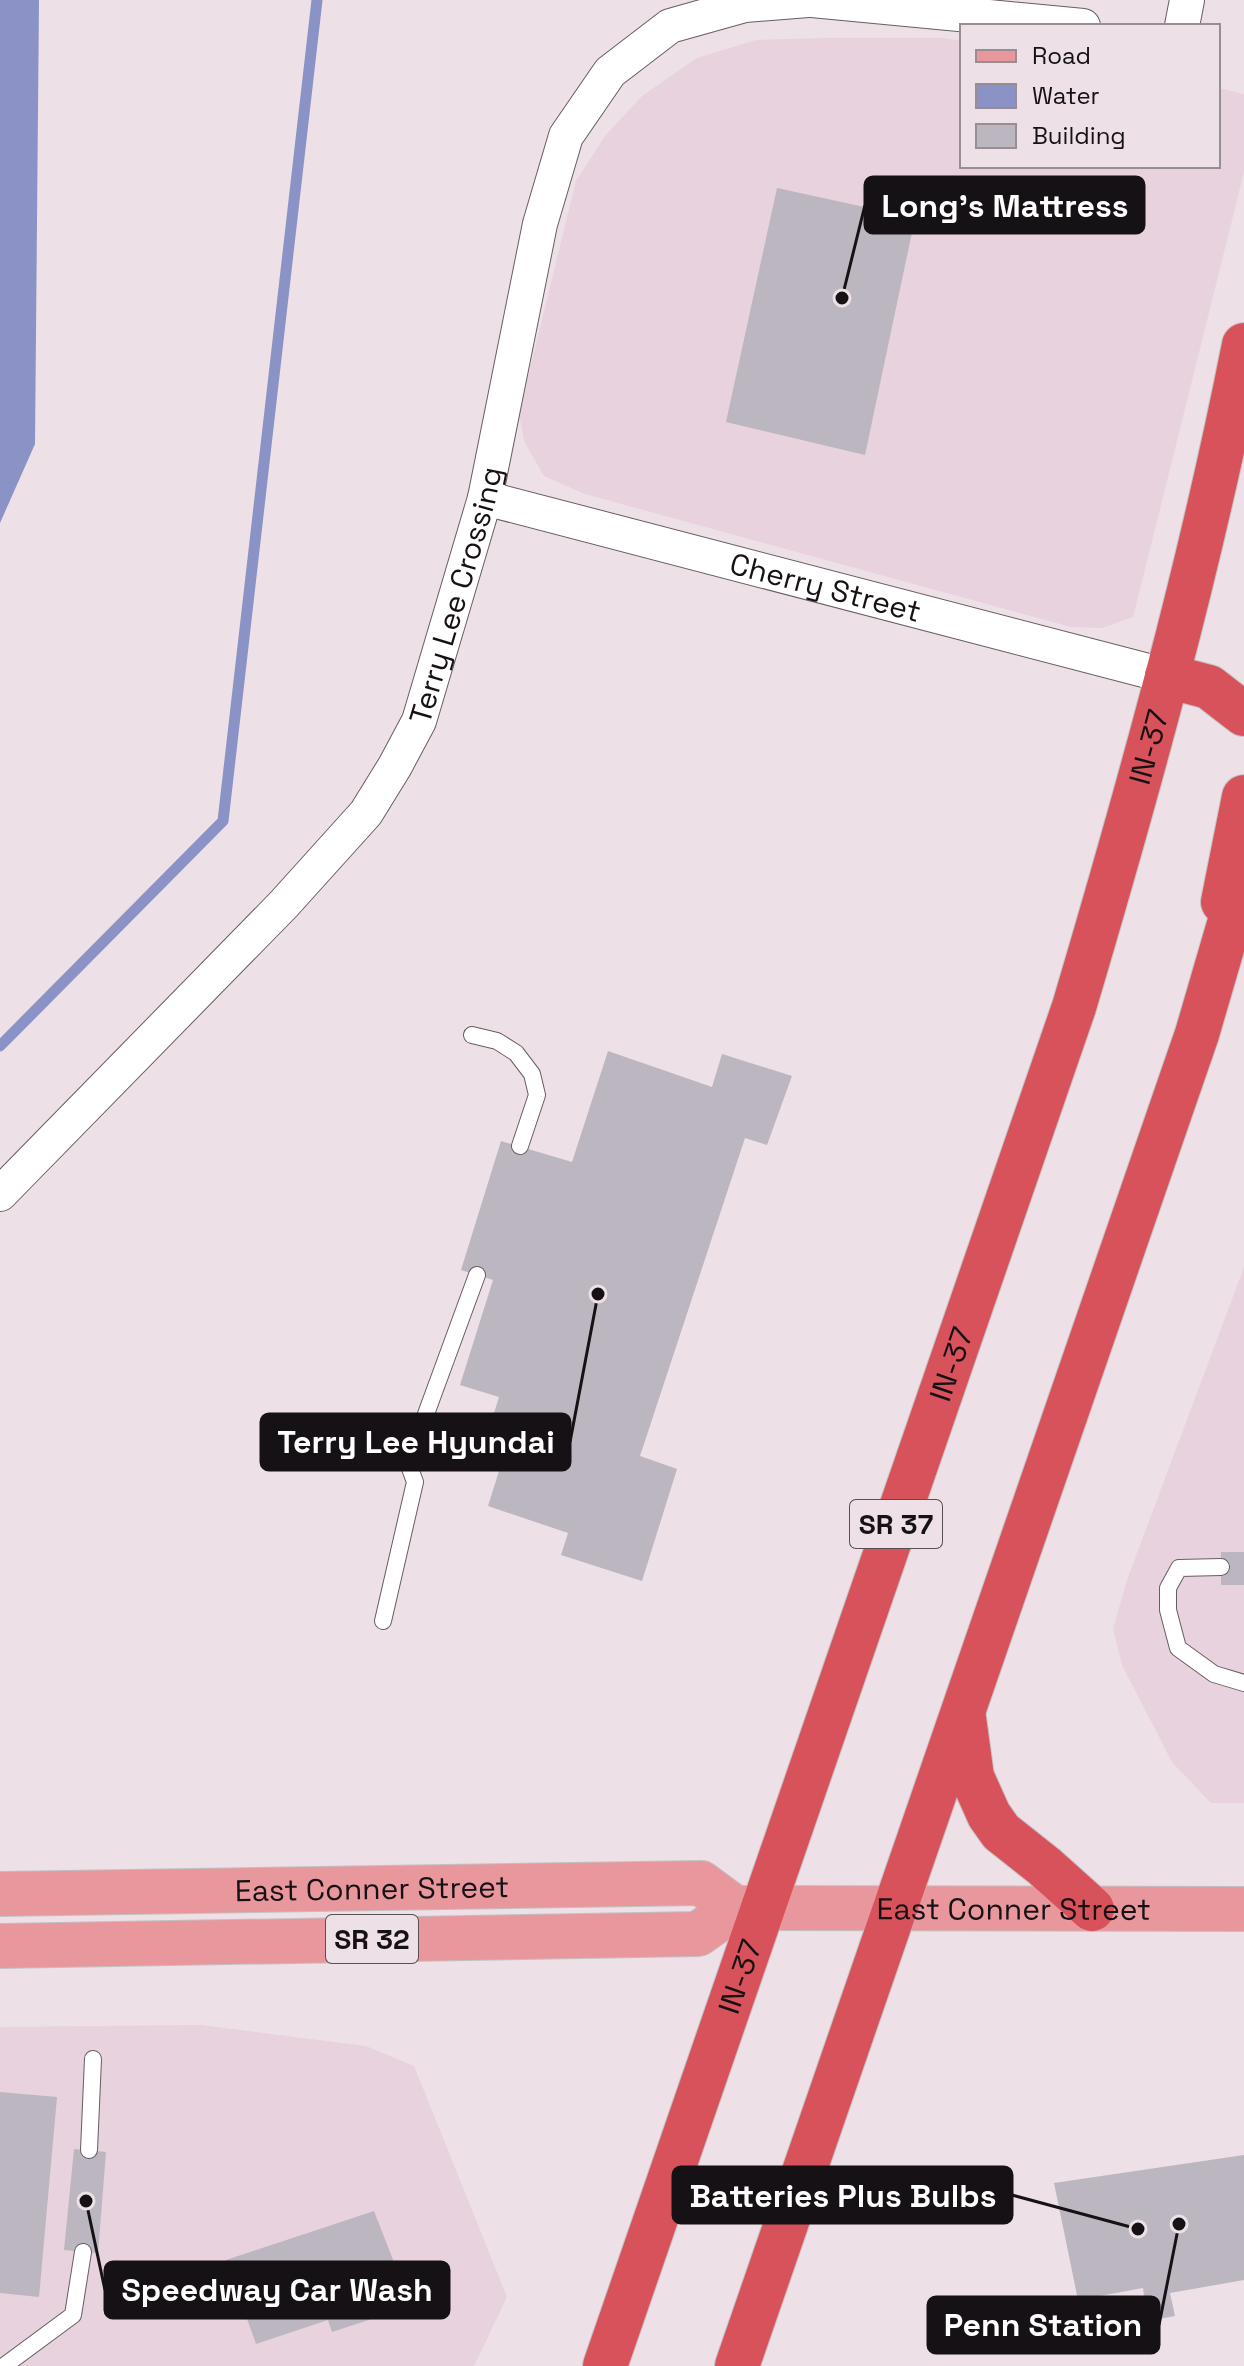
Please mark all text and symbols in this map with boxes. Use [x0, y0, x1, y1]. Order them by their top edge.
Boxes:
legend [960, 24, 1220, 168]
text: Road [1032, 40, 1091, 71]
text: Water [1032, 80, 1100, 111]
text: Building [1032, 120, 1126, 151]
callout: Long's Mattress [865, 177, 1144, 233]
text: Long's Mattress [882, 186, 1128, 226]
street label: Terry Lee Crossing [400, 463, 510, 728]
street label: Cherry Street [726, 543, 925, 630]
street label: IN-37 [1119, 705, 1177, 789]
street label: IN-37 [920, 1322, 982, 1406]
callout: Terry Lee Hyundai [261, 1414, 570, 1470]
text: Terry Lee Hyundai [277, 1422, 555, 1462]
road number: SR 37 [850, 1500, 942, 1548]
street label: East Conner Street [235, 1867, 509, 1910]
street label: East Conner Street [877, 1889, 1151, 1928]
road number: SR 32 [326, 1915, 418, 1963]
street label: IN-37 [709, 1934, 770, 2019]
callout: Batteries Plus Bulbs [673, 2167, 1012, 2223]
text: Batteries Plus Bulbs [690, 2176, 996, 2216]
callout: Speedway Car Wash [105, 2262, 449, 2318]
text: Speedway Car Wash [121, 2270, 433, 2310]
callout: Penn Station [928, 2297, 1159, 2353]
text: Penn Station [944, 2305, 1142, 2345]

